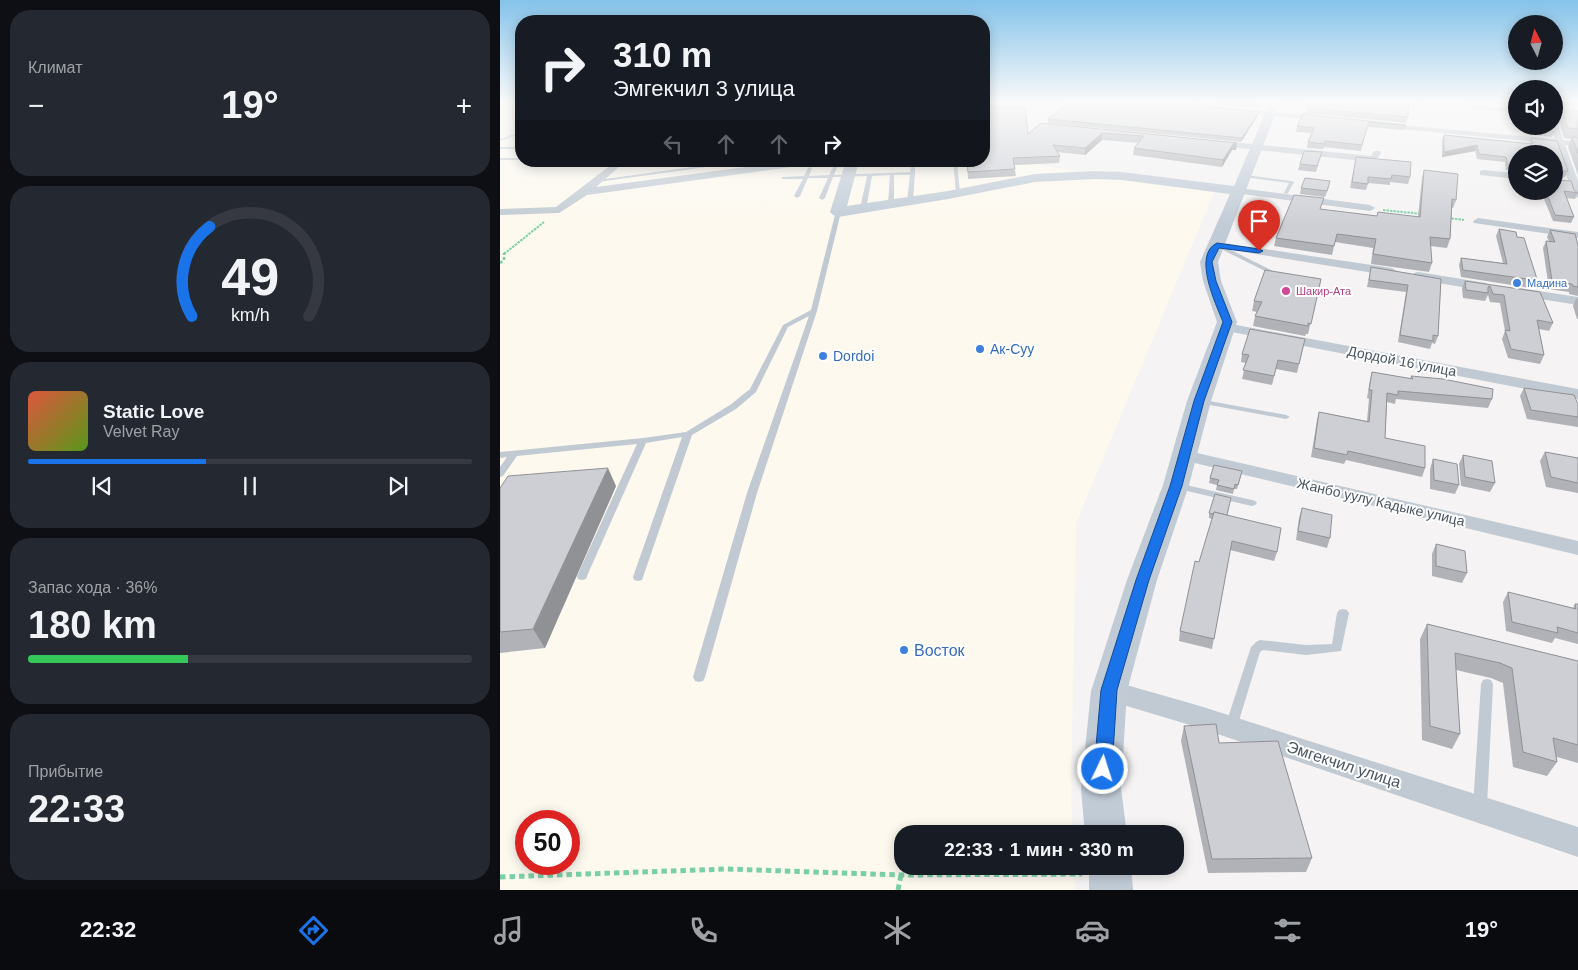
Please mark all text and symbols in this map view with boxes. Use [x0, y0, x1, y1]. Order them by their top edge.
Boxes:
north arrow [1508, 15, 1562, 70]
map controls [1508, 15, 1563, 200]
icon: right [530, 35, 595, 100]
text: 310 m [613, 35, 712, 74]
text: Климат [28, 59, 82, 76]
text: Эмгекчил 3 улица [613, 76, 795, 101]
button: sound [1508, 80, 1563, 135]
text: 19° [221, 84, 279, 126]
text: − [28, 90, 44, 121]
text: + [456, 90, 472, 121]
icon: left [659, 130, 687, 158]
icon: ahead [712, 130, 740, 158]
icon: ahead [765, 130, 793, 158]
icon: right [818, 130, 846, 158]
button: layers [1508, 145, 1563, 200]
pin [1238, 200, 1280, 251]
icon: arrive [1245, 207, 1273, 235]
text: 49 [221, 248, 279, 306]
marker: Мадина [1511, 277, 1523, 289]
place label: Мадина [1527, 277, 1568, 289]
marker: Шакир-Ата [1280, 285, 1292, 297]
place label: Шакир-Ата [1296, 285, 1352, 297]
text: km/h [231, 305, 269, 325]
place label: Ак-Суу [990, 341, 1034, 357]
marker: Ак-Суу [974, 343, 986, 355]
street label: Дордой 16 улица [1346, 343, 1458, 379]
place label: Dordoi [833, 348, 874, 364]
marker: Dordoi [817, 350, 829, 362]
text: Static Love [103, 401, 204, 422]
text: Velvet Ray [103, 423, 179, 440]
icon: previous [88, 472, 116, 500]
icon: pause [236, 472, 264, 500]
icon: next [384, 472, 412, 500]
street label: Жанбо уулу Кадыке улица [1296, 475, 1467, 529]
text: Запас хода · 36% [28, 579, 157, 596]
text: 180 km [28, 604, 157, 646]
place label: Восток [914, 642, 966, 659]
marker: Восток [898, 644, 910, 656]
street label: Эмгекчил улица [1285, 738, 1403, 791]
position arrow [1076, 742, 1128, 794]
text: Прибытие [28, 763, 103, 780]
text: 22:33 [28, 788, 125, 830]
speed limit sign: 50 [515, 810, 580, 875]
text: 22:33 · 1 мин · 330 m [944, 839, 1134, 860]
icon: directions [296, 913, 331, 948]
icon: music [491, 913, 526, 948]
icon: phone [686, 913, 721, 948]
icon: climate [880, 913, 915, 948]
icon: car [1075, 913, 1110, 948]
icon: filters [1270, 913, 1305, 948]
text: 22:32 [80, 917, 136, 942]
text: 19° [1465, 917, 1498, 942]

